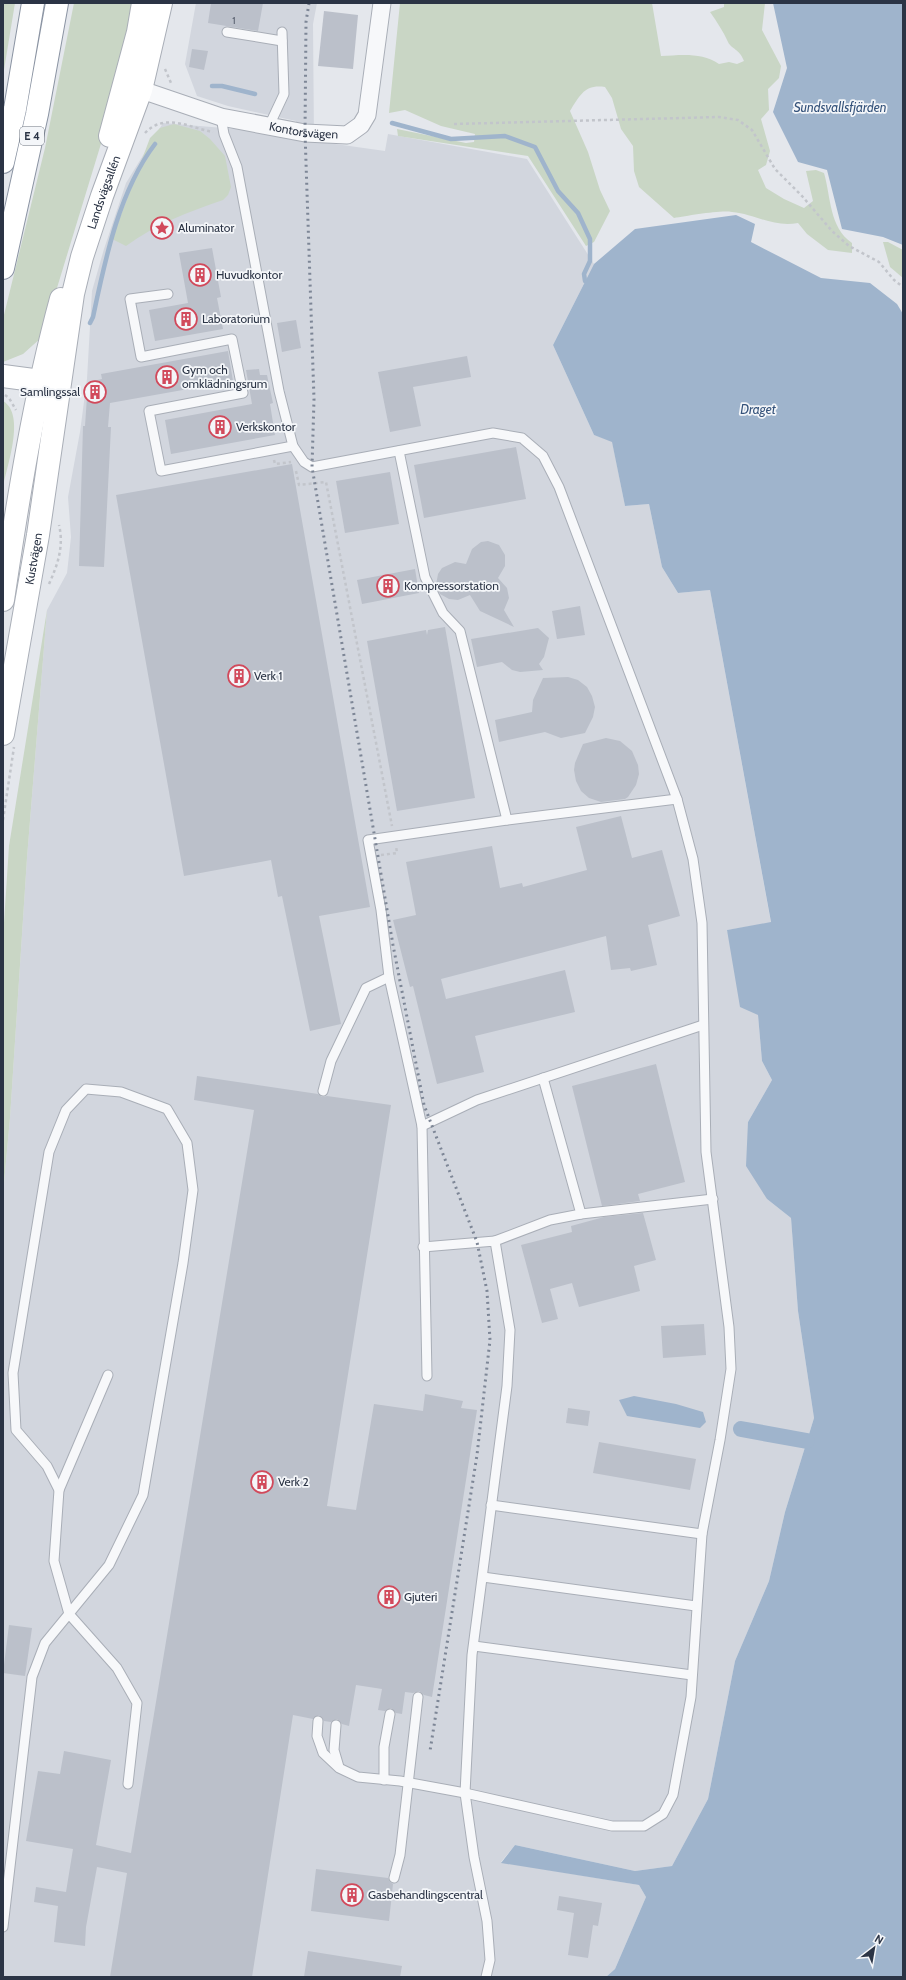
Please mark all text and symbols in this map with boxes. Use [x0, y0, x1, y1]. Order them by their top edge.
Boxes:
house number: 1 [232, 14, 236, 27]
water label: Sundsvallsfjärden [794, 99, 886, 116]
street label: Kontorsvägen [268, 118, 339, 142]
road number: E 4 [20, 127, 44, 145]
street label: Landsvägsallén [84, 153, 123, 231]
place icon: Aluminator [149, 215, 175, 241]
place label: Aluminator [178, 220, 234, 235]
building icon: Huvudkontor [187, 262, 213, 288]
place label: Huvudkontor [216, 267, 282, 282]
building icon: Laboratorium [173, 306, 199, 332]
place label: Laboratorium [202, 311, 270, 326]
place label: Gym och omklädningsrum [182, 362, 267, 391]
building icon: Gym och omklädningsrum [154, 364, 180, 390]
building icon: Samlingssal [82, 379, 108, 405]
place label: Samlingssal [20, 384, 80, 399]
water label: Draget [740, 401, 777, 417]
building icon: Verkskontor [207, 414, 233, 440]
place label: Verkskontor [236, 419, 296, 434]
street label: Kustvägen [21, 531, 45, 586]
building icon: Kompressorstation [375, 573, 401, 599]
place label: Kompressorstation [404, 578, 499, 593]
building icon: Verk 1 [226, 663, 252, 689]
place label: Verk 1 [254, 668, 283, 683]
building icon: Verk 2 [249, 1469, 275, 1495]
place label: Verk 2 [278, 1474, 309, 1489]
building icon: Gjuteri [376, 1584, 402, 1610]
place label: Gjuteri [404, 1589, 437, 1604]
building icon: Gasbehandlingscentral [339, 1882, 365, 1908]
place label: Gasbehandlingscentral [368, 1887, 483, 1902]
north arrow [854, 1928, 894, 1968]
text: N [872, 1931, 886, 1947]

